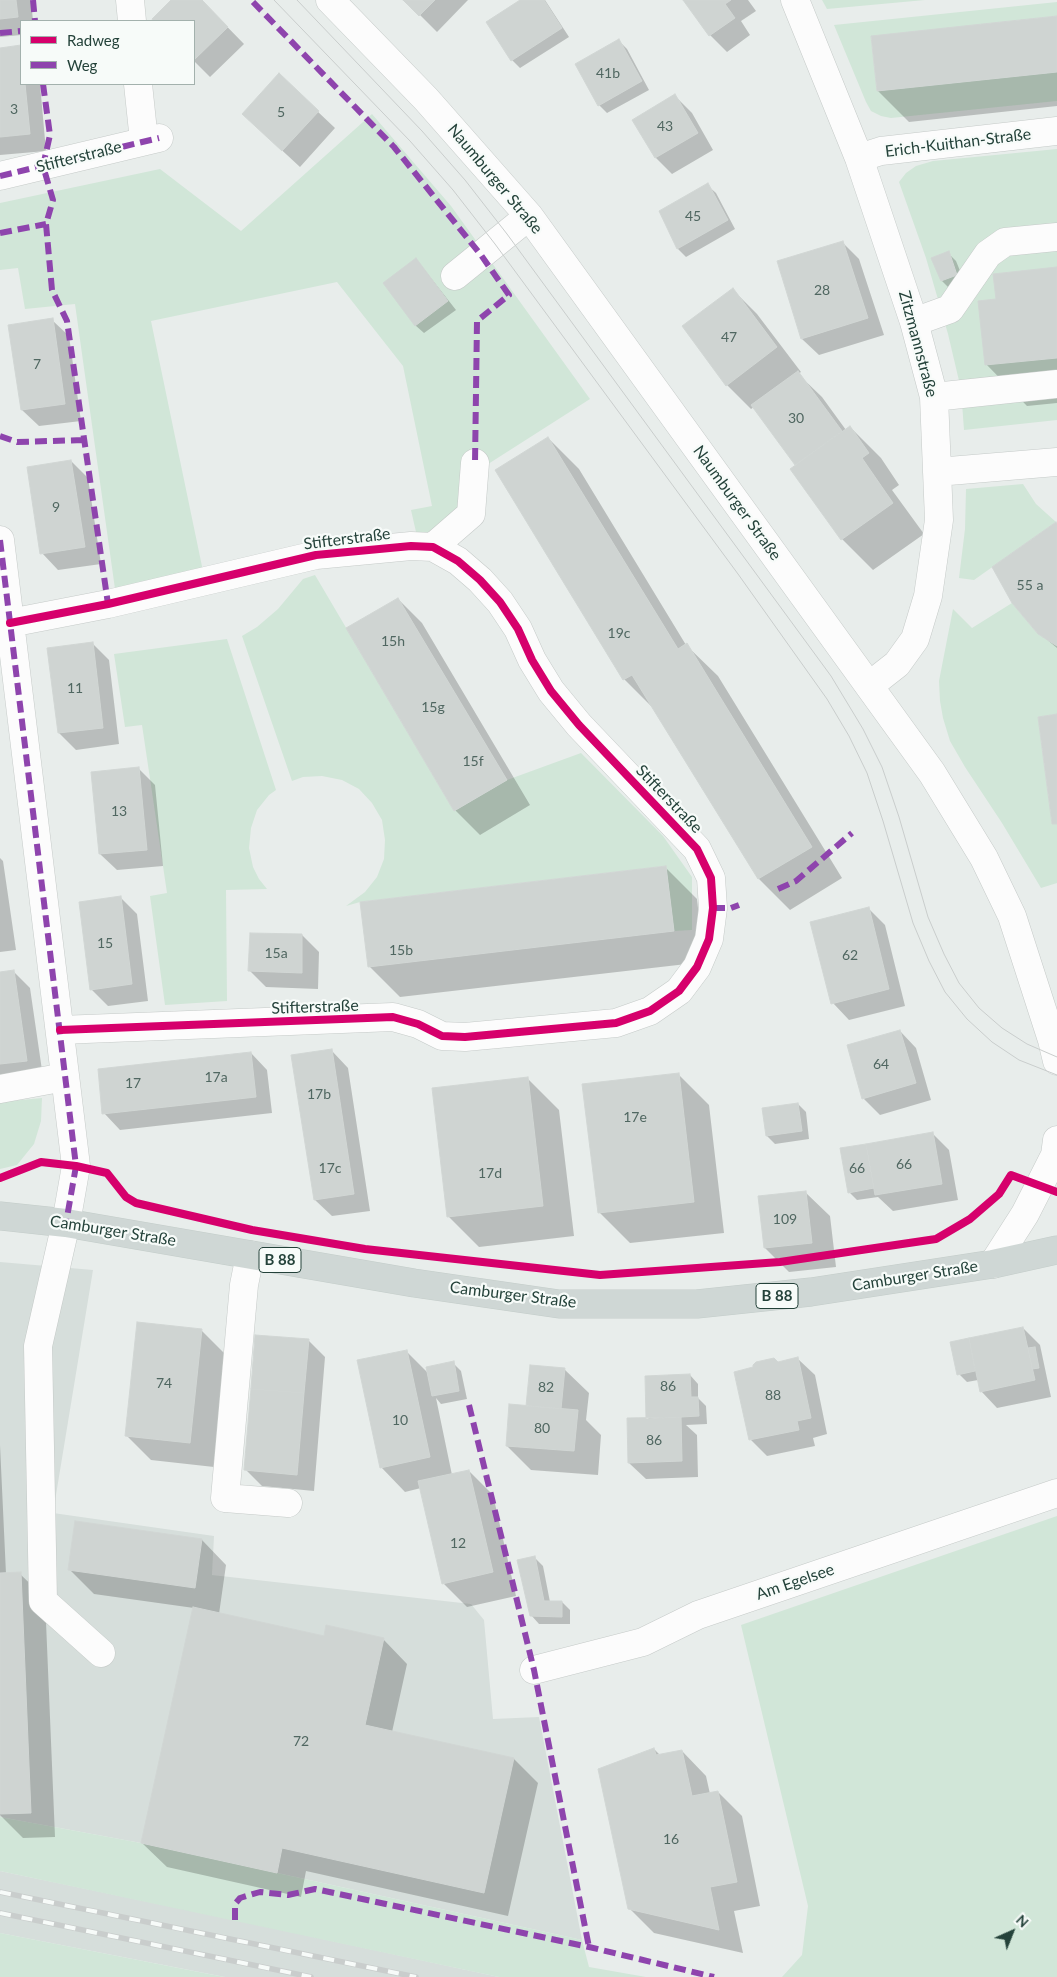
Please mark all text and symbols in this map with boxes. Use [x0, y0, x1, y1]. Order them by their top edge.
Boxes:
legend [20, 20, 195, 85]
text: Radweg [67, 31, 120, 49]
text: Weg [67, 56, 97, 74]
house number: 41b [596, 65, 620, 81]
house number: 3 [10, 101, 18, 117]
house number: 5 [277, 104, 285, 120]
house number: 43 [657, 118, 673, 134]
street label: Naumburger Straße [443, 120, 547, 238]
street label: Erich-Kuithan-Straße [884, 125, 1032, 161]
street label: Stifterstraße [34, 137, 124, 177]
house number: 45 [685, 208, 701, 224]
house number: 28 [814, 282, 830, 298]
street label: Zitzmannstraße [895, 289, 941, 399]
house number: 47 [721, 329, 737, 345]
house number: 7 [33, 356, 41, 372]
house number: 30 [788, 410, 804, 426]
street label: Naumburger Straße [689, 442, 785, 564]
house number: 9 [52, 499, 60, 515]
street label: Stifterstraße [302, 524, 392, 554]
house number: 55 a [1017, 577, 1043, 593]
house number: 19c [608, 625, 630, 641]
house number: 15h [381, 633, 405, 649]
house number: 11 [67, 680, 83, 696]
house number: 15g [421, 699, 445, 715]
house number: 15f [462, 753, 484, 769]
street label: Stifterstraße [632, 761, 706, 837]
house number: 13 [111, 803, 127, 819]
house number: 15 [97, 935, 113, 951]
house number: 15b [389, 942, 413, 958]
house number: 15a [264, 945, 288, 961]
house number: 62 [842, 947, 858, 963]
street label: Stifterstraße [271, 996, 359, 1018]
house number: 64 [873, 1056, 889, 1072]
house number: 17a [204, 1069, 228, 1085]
house number: 17 [125, 1075, 141, 1091]
house number: 17b [307, 1086, 331, 1102]
house number: 17e [623, 1109, 647, 1125]
house number: 66 [896, 1156, 912, 1172]
house number: 17c [319, 1160, 341, 1176]
house number: 66 [849, 1160, 865, 1176]
house number: 17d [478, 1165, 502, 1181]
house number: 109 [773, 1211, 797, 1227]
street label: Camburger Straße [49, 1212, 177, 1250]
road number: B 88 [259, 1248, 301, 1272]
street label: Camburger Straße [851, 1257, 979, 1295]
street label: Camburger Straße [449, 1278, 577, 1312]
road number: B 88 [756, 1284, 798, 1308]
house number: 74 [156, 1375, 172, 1391]
house number: 86 [660, 1378, 676, 1394]
house number: 82 [538, 1379, 554, 1395]
house number: 88 [765, 1387, 781, 1403]
house number: 10 [392, 1412, 408, 1428]
house number: 80 [534, 1420, 550, 1436]
house number: 86 [646, 1432, 662, 1448]
house number: 12 [450, 1535, 466, 1551]
street label: Am Egelsee [753, 1560, 837, 1604]
house number: 72 [293, 1733, 309, 1749]
house number: 16 [663, 1831, 679, 1847]
north arrow [987, 1907, 1037, 1957]
text: N [1013, 1911, 1033, 1931]

